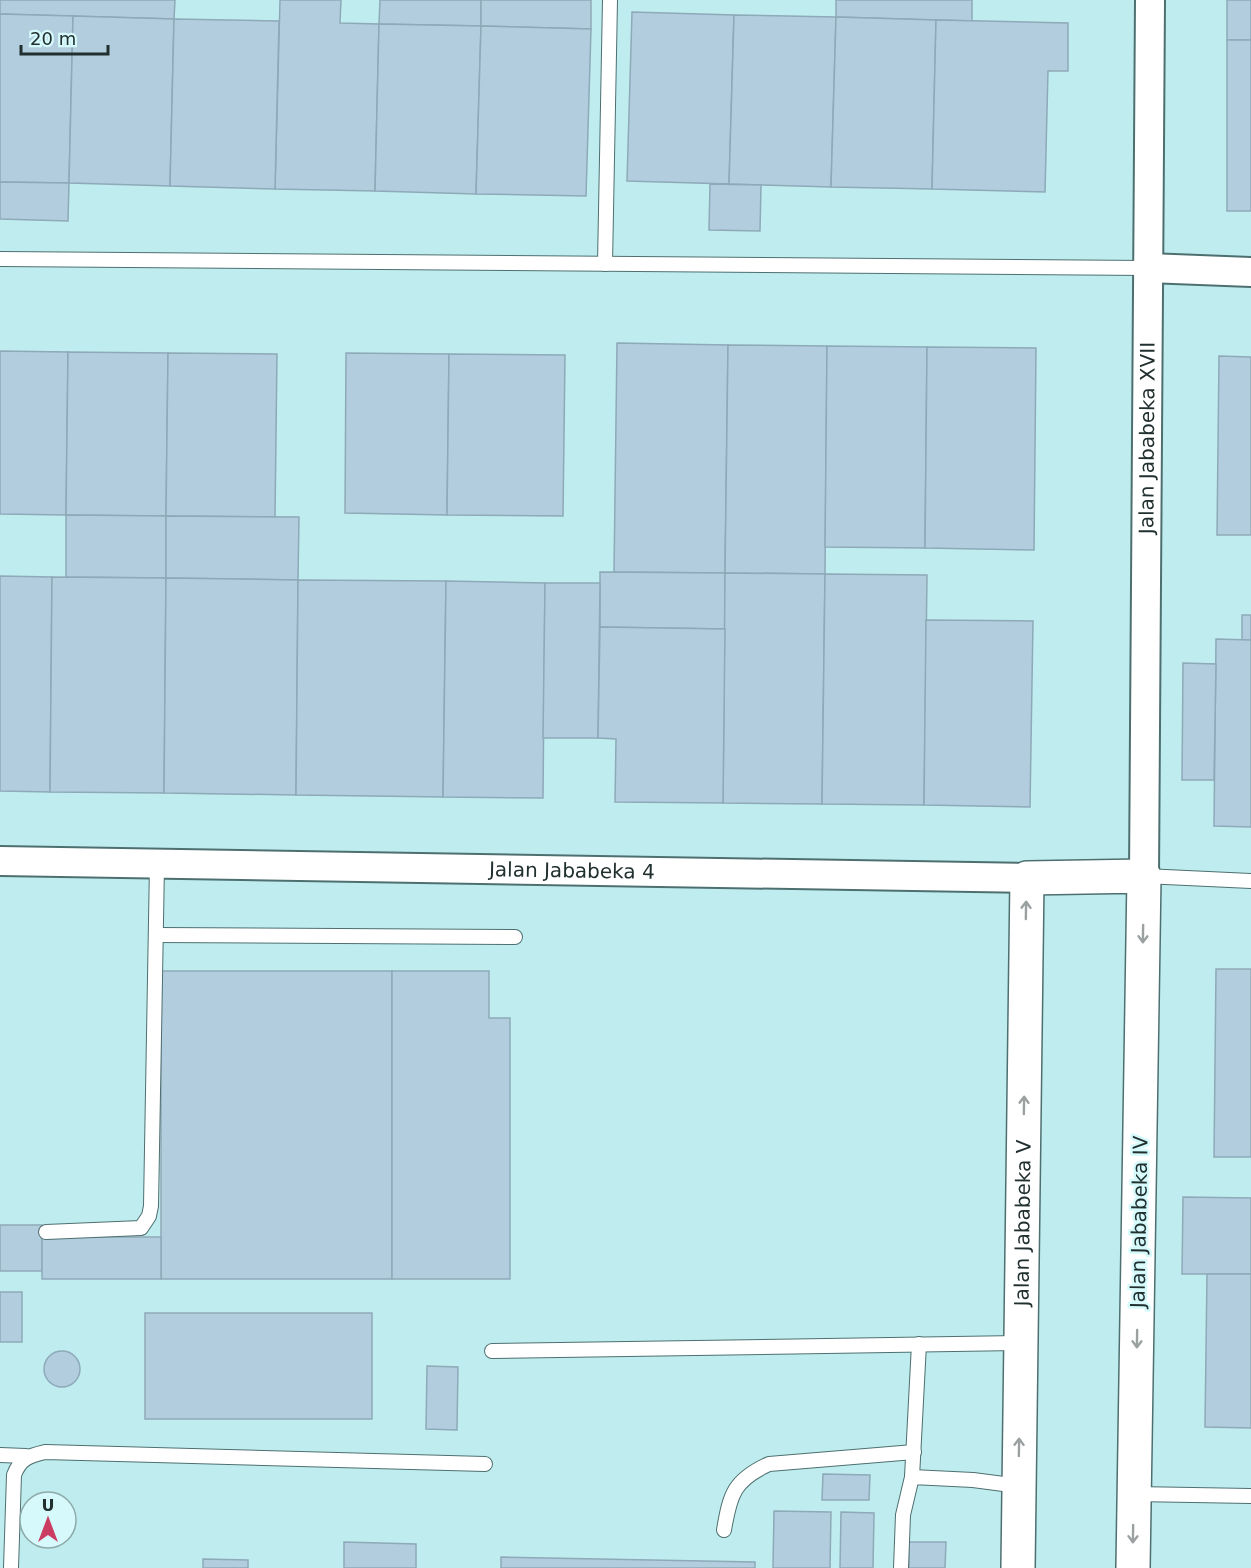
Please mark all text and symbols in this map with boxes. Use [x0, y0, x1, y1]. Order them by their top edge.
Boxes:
scale bar [21, 18, 108, 56]
text: 20 m [30, 28, 76, 49]
street label: Jalan Jababeka XVII [1134, 342, 1160, 536]
street label: Jalan Jababeka 4 [487, 857, 655, 884]
one-way arrow [1021, 900, 1032, 920]
one-way arrow [1138, 924, 1149, 944]
one-way arrow [1018, 1095, 1030, 1115]
street label: Jalan Jababeka IV [1125, 1135, 1153, 1310]
street label: Jalan Jababeka V [1009, 1139, 1036, 1309]
one-way arrow [1131, 1329, 1143, 1349]
one-way arrow [1013, 1437, 1025, 1457]
north arrow [18, 1490, 78, 1550]
text: U [42, 1496, 55, 1515]
one-way arrow [1128, 1524, 1139, 1544]

